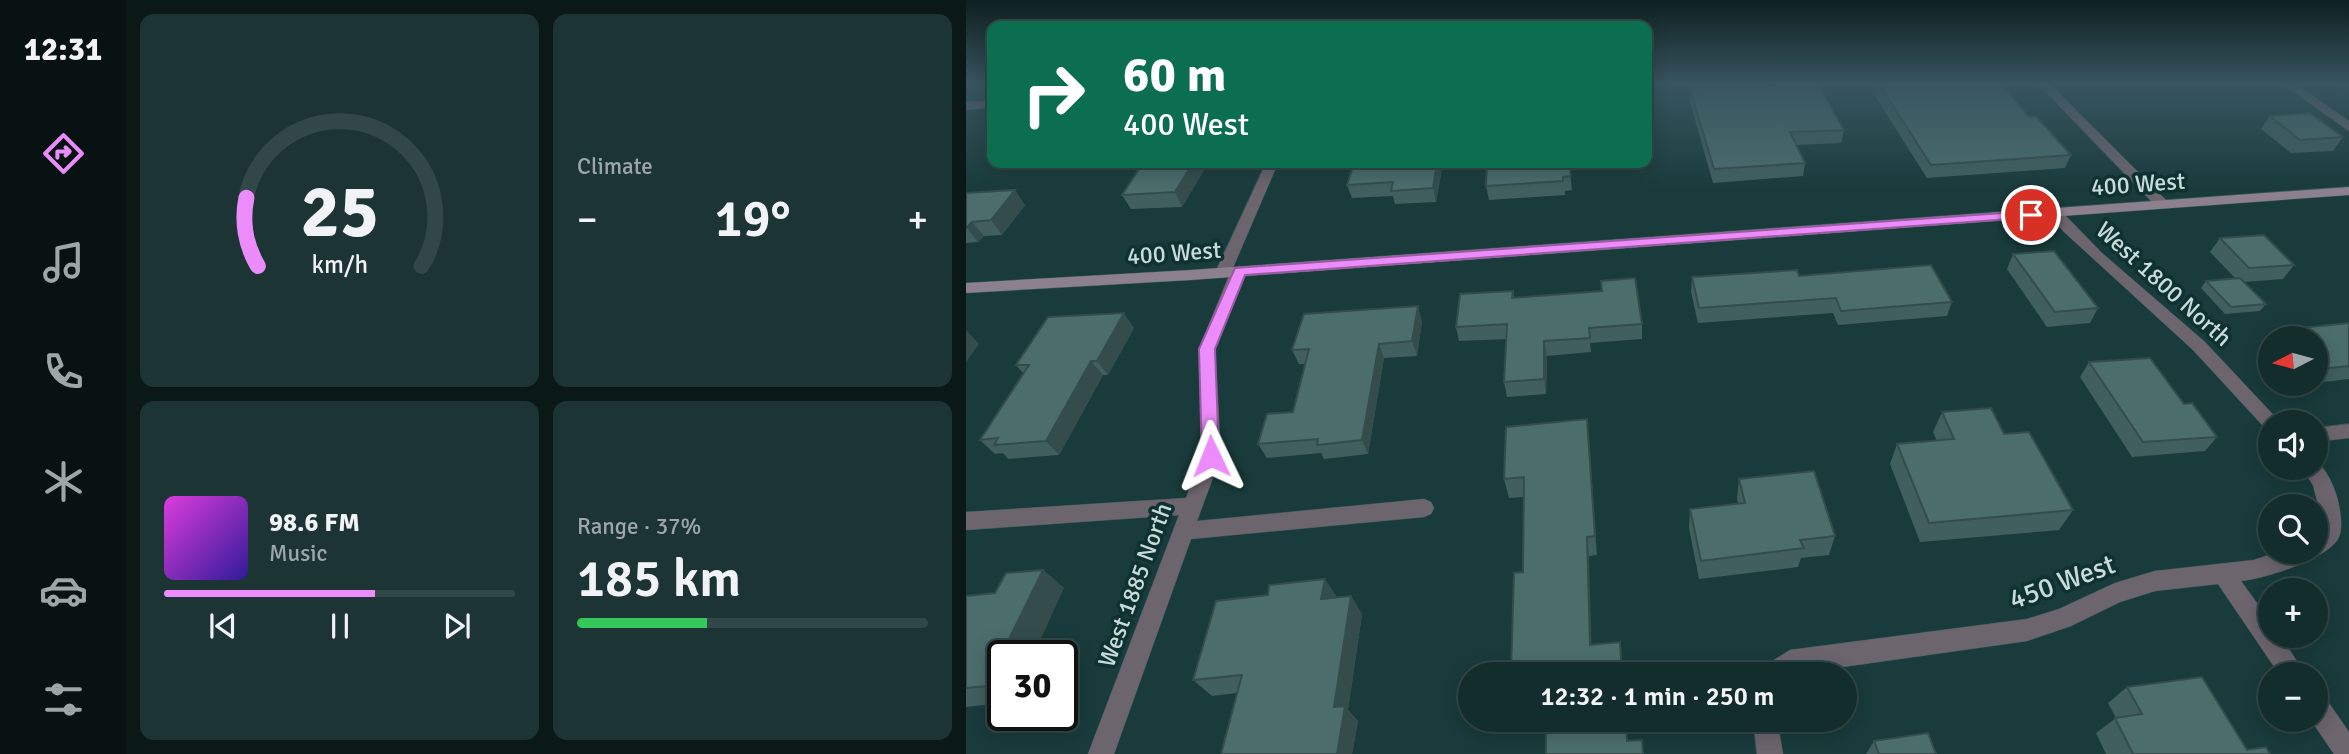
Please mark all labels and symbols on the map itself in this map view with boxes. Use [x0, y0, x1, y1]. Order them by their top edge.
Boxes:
street label: 400 West [2090, 166, 2186, 202]
pin [2001, 185, 2061, 245]
street label: West 1800 North [2090, 215, 2238, 353]
street label: 400 West [1126, 235, 1222, 271]
north arrow [2258, 326, 2328, 396]
position arrow [1174, 419, 1248, 493]
street label: West 1885 North [1091, 499, 1179, 671]
street label: 450 West [2004, 547, 2120, 617]
speed limit sign: 30 [987, 640, 1078, 731]

